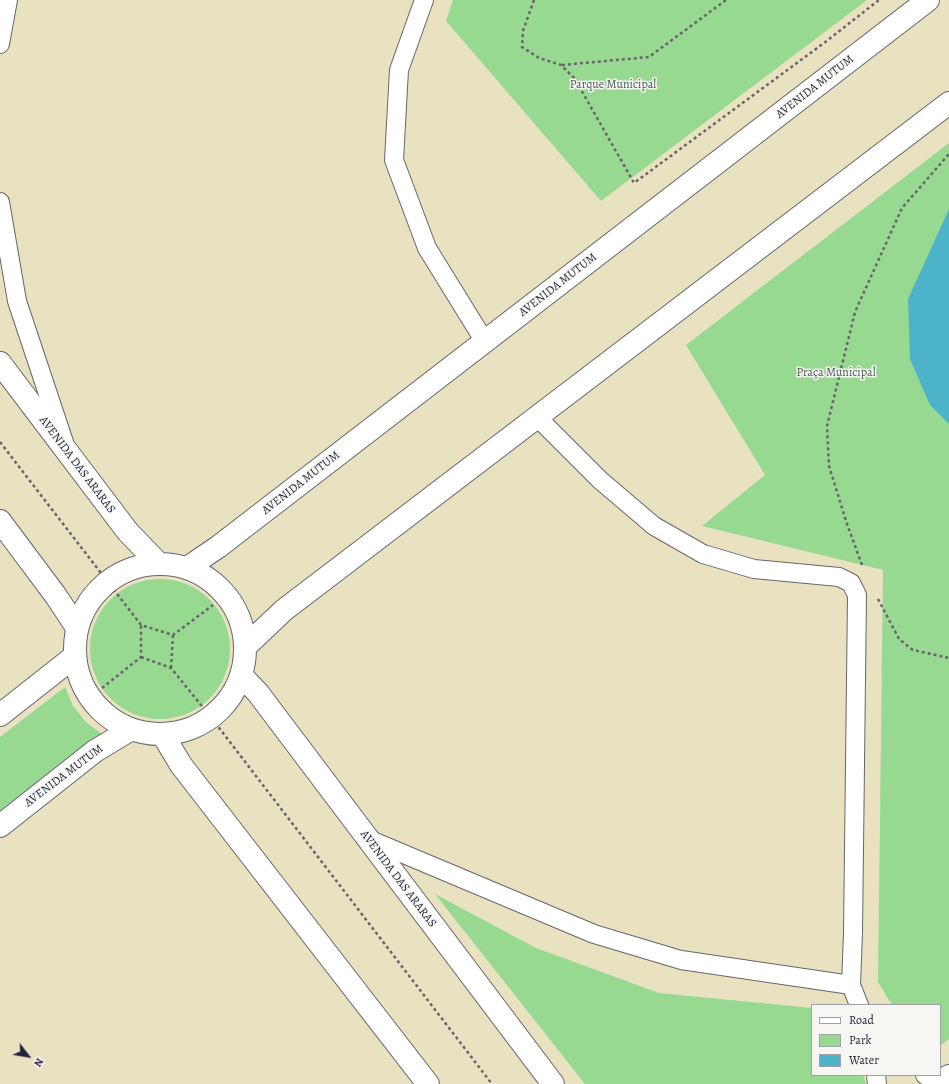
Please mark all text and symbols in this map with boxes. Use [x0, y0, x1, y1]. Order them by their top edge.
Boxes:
street label: AVENIDA MUTUM [773, 52, 857, 122]
park label: Parque Municipal [570, 78, 656, 92]
street label: AVENIDA MUTUM [516, 250, 600, 320]
park label: Praça Municipal [796, 366, 876, 380]
street label: AVENIDA DAS ARARAS [36, 414, 118, 516]
street label: AVENIDA MUTUM [259, 448, 343, 518]
street label: AVENIDA MUTUM [22, 742, 106, 810]
street label: AVENIDA DAS ARARAS [357, 828, 439, 930]
legend [811, 1004, 941, 1076]
text: Road [849, 1012, 874, 1028]
text: Park [849, 1032, 872, 1048]
north arrow [8, 1036, 48, 1076]
text: Water [849, 1052, 879, 1068]
text: N [30, 1055, 47, 1070]

